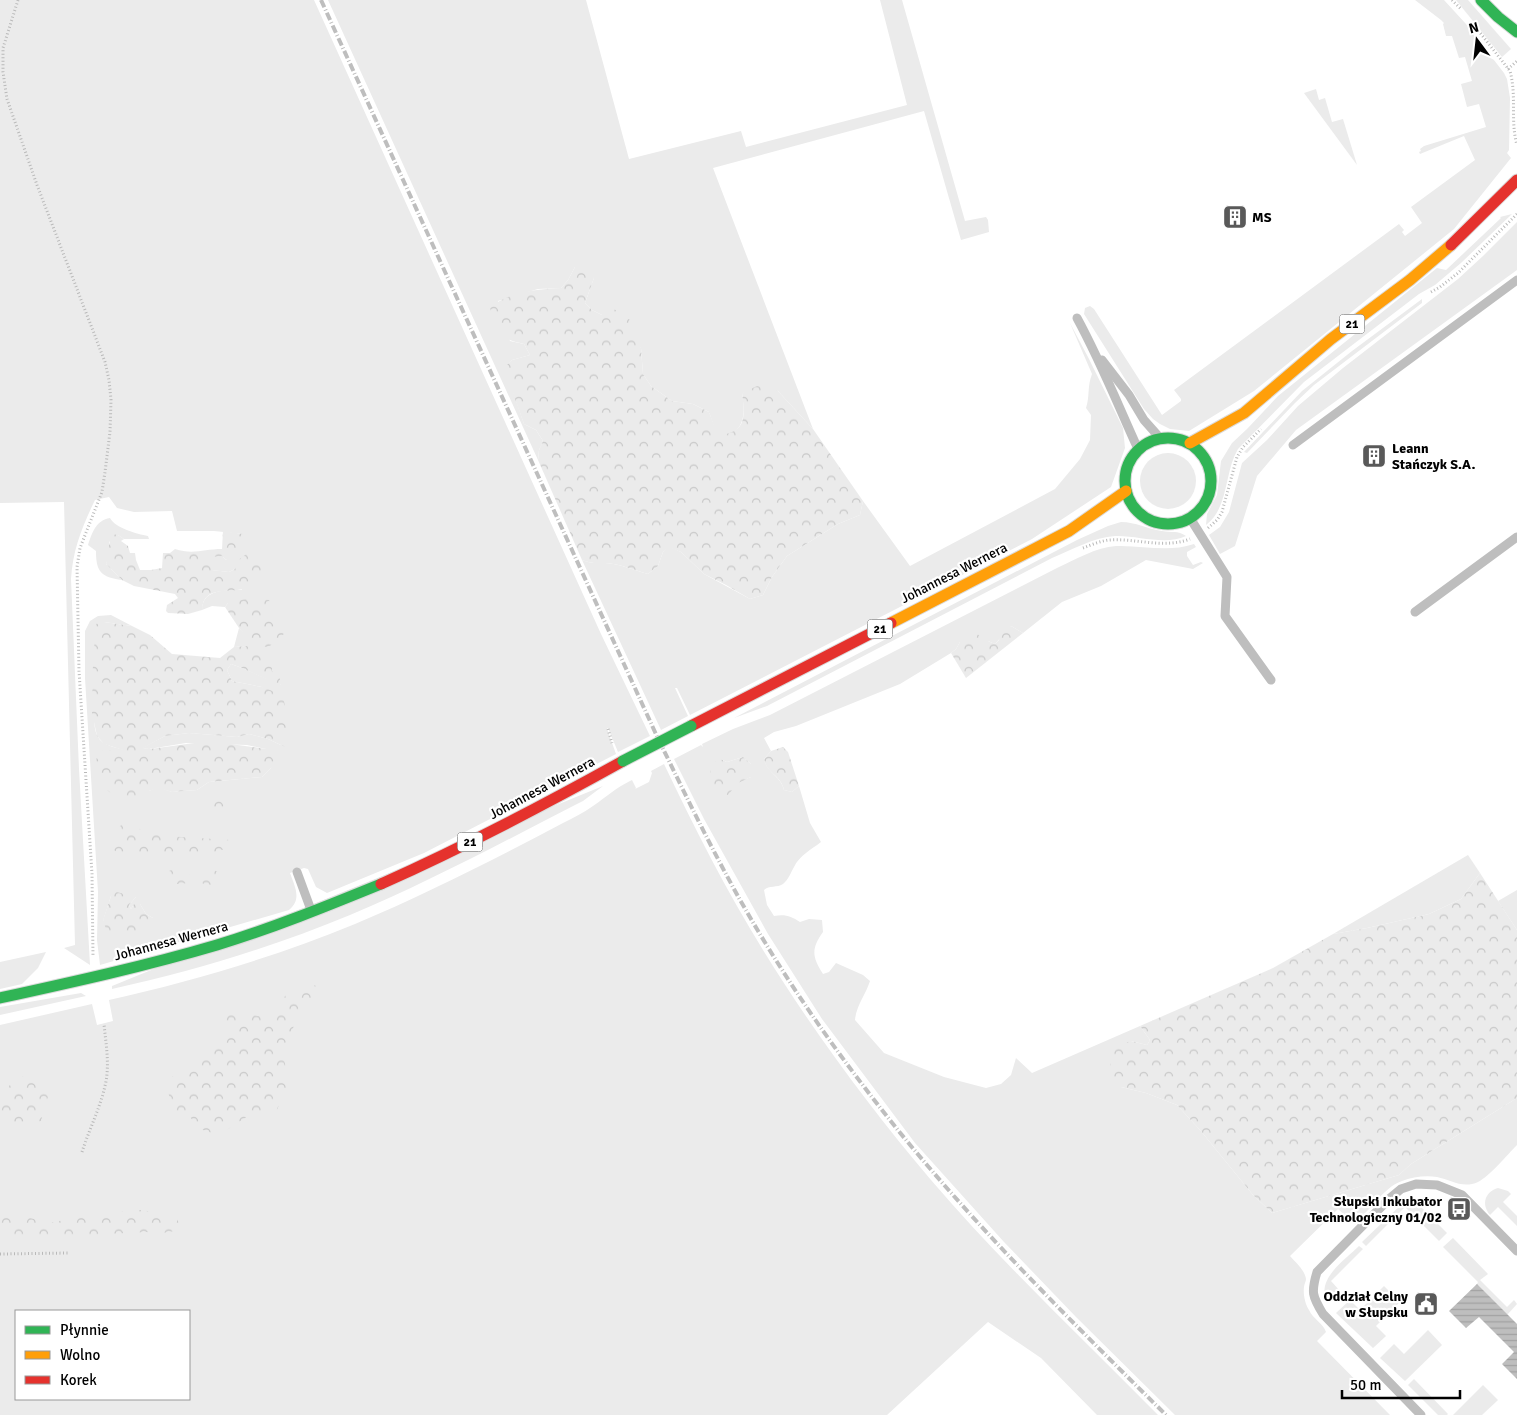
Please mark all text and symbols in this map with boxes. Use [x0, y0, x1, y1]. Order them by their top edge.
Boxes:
north arrow [1452, 15, 1502, 65]
text: N [1467, 18, 1481, 37]
building icon: MS [1222, 204, 1248, 230]
place label: MS [1252, 209, 1272, 226]
road number: 21 [1340, 314, 1364, 334]
place label: Leann Stańczyk S.A. [1392, 440, 1476, 473]
building icon: Leann Stańczyk S.A. [1361, 443, 1387, 469]
street label: Johannesa Wernera [898, 539, 1010, 607]
road number: 21 [868, 620, 892, 638]
street label: Johannesa Wernera [486, 753, 598, 823]
road number: 21 [458, 832, 482, 852]
street label: Johannesa Wernera [112, 918, 230, 964]
place label: Słupski Inkubator Technologiczny 01/02 [1310, 1193, 1442, 1226]
bus stop icon: Słupski Inkubator Technologiczny 01/02 [1446, 1196, 1472, 1222]
place label: Oddział Celny w Słupsku [1324, 1288, 1408, 1321]
public building icon: Oddział Celny w Słupsku [1413, 1291, 1439, 1317]
legend [15, 1310, 190, 1400]
text: Płynnie [60, 1321, 109, 1339]
text: Wolno [60, 1346, 101, 1364]
scale bar [1342, 1368, 1460, 1400]
text: Korek [60, 1371, 97, 1389]
text: 50 m [1350, 1376, 1381, 1394]

